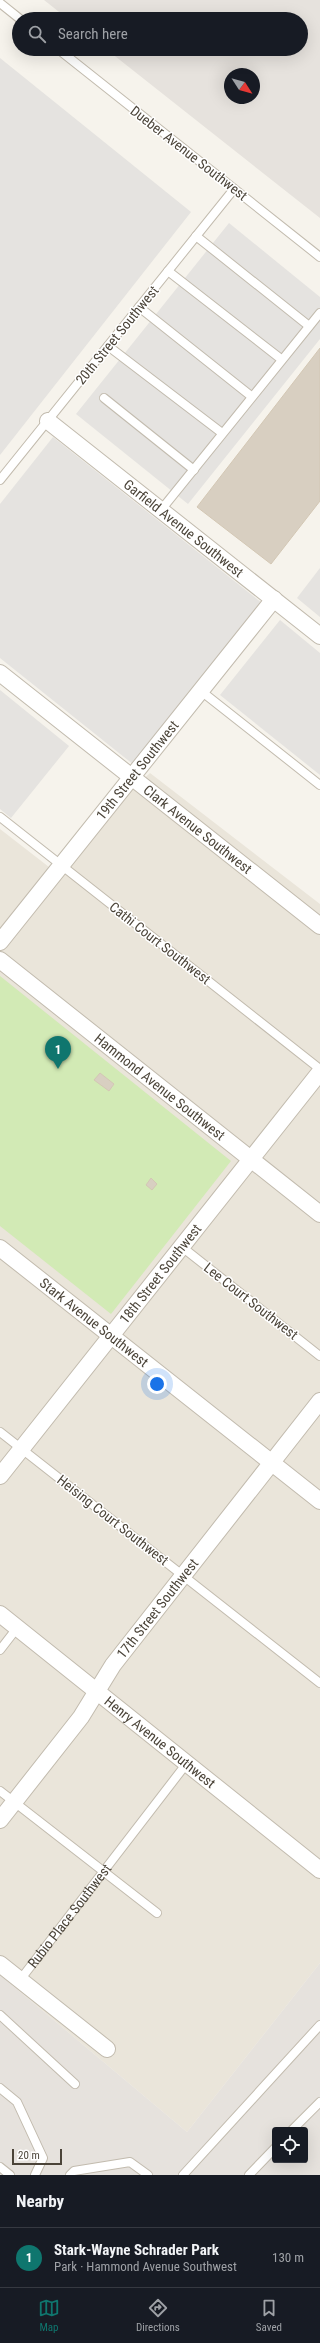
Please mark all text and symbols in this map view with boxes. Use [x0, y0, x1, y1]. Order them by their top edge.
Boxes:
search box [12, 12, 308, 56]
icon: search [26, 23, 48, 45]
text: Search here [58, 25, 128, 43]
north arrow [224, 68, 260, 104]
street label: Dueber Avenue Southwest [127, 102, 251, 204]
street label: 20th Street Southwest [72, 283, 162, 387]
street label: Garfield Avenue Southwest [121, 476, 247, 580]
street label: 19th Street Southwest [93, 717, 182, 823]
street label: Clark Avenue Southwest [140, 782, 255, 877]
street label: Cathi Court Southwest [106, 899, 214, 987]
street label: Hammond Avenue Southwest [91, 1030, 228, 1144]
pin: 1 [45, 1036, 71, 1069]
street label: 18th Street Southwest [116, 1221, 204, 1327]
street label: Lee Court Southwest [201, 1259, 301, 1343]
street label: Stark Avenue Southwest [37, 1275, 152, 1370]
your location [147, 1374, 167, 1394]
street label: Heising Court Southwest [54, 1472, 172, 1568]
street label: 17th Street Southwest [113, 1555, 201, 1661]
street label: Henry Avenue Southwest [101, 1693, 219, 1791]
street label: Rubio Place Southwest [24, 1861, 114, 1971]
map controls [272, 2127, 308, 2163]
button: locate [272, 2127, 308, 2163]
scale bar [12, 2147, 62, 2166]
text: 20 m [18, 2149, 40, 2162]
text: Nearby [16, 2191, 64, 2211]
text: Stark-Wayne Schrader Park [54, 2241, 219, 2259]
text: 1 [26, 2250, 32, 2265]
text: 130 m [272, 2250, 304, 2265]
text: Park · Hammond Avenue Southwest [54, 2259, 237, 2274]
tab: Map [38, 2297, 60, 2334]
tab: Directions [136, 2297, 180, 2334]
tab: Saved [256, 2297, 282, 2334]

